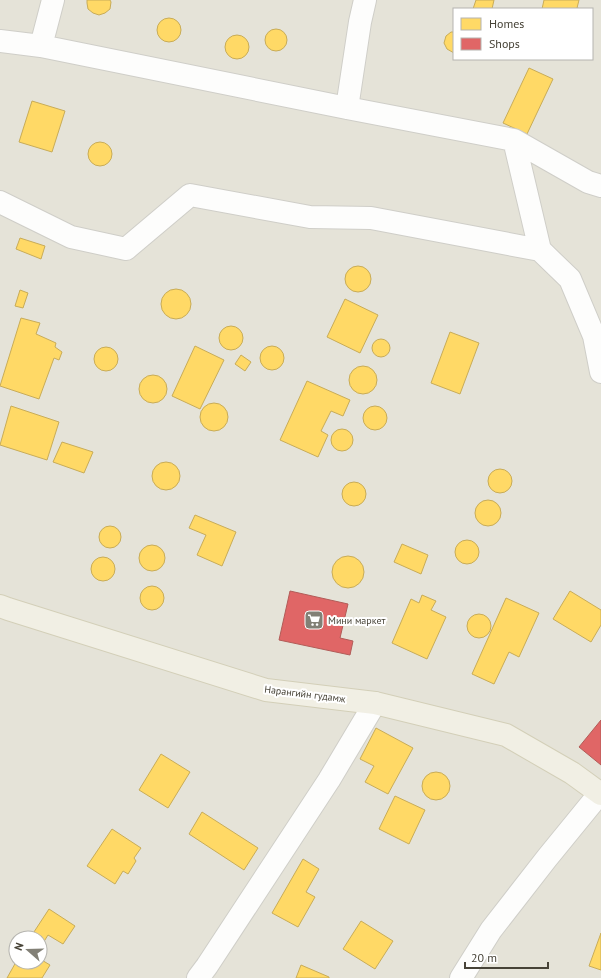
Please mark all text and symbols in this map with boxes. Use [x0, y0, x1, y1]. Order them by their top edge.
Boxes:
legend [453, 8, 593, 60]
text: Homes [489, 16, 524, 31]
text: Shops [489, 36, 520, 51]
supermarket icon: Мини маркет [303, 609, 325, 631]
place label: Мини маркет [328, 614, 385, 627]
street label: Нарангийн гудамж [264, 683, 347, 705]
north arrow [8, 930, 48, 970]
text: N [11, 941, 26, 952]
scale bar [465, 944, 548, 970]
text: 20 m [471, 950, 497, 965]

